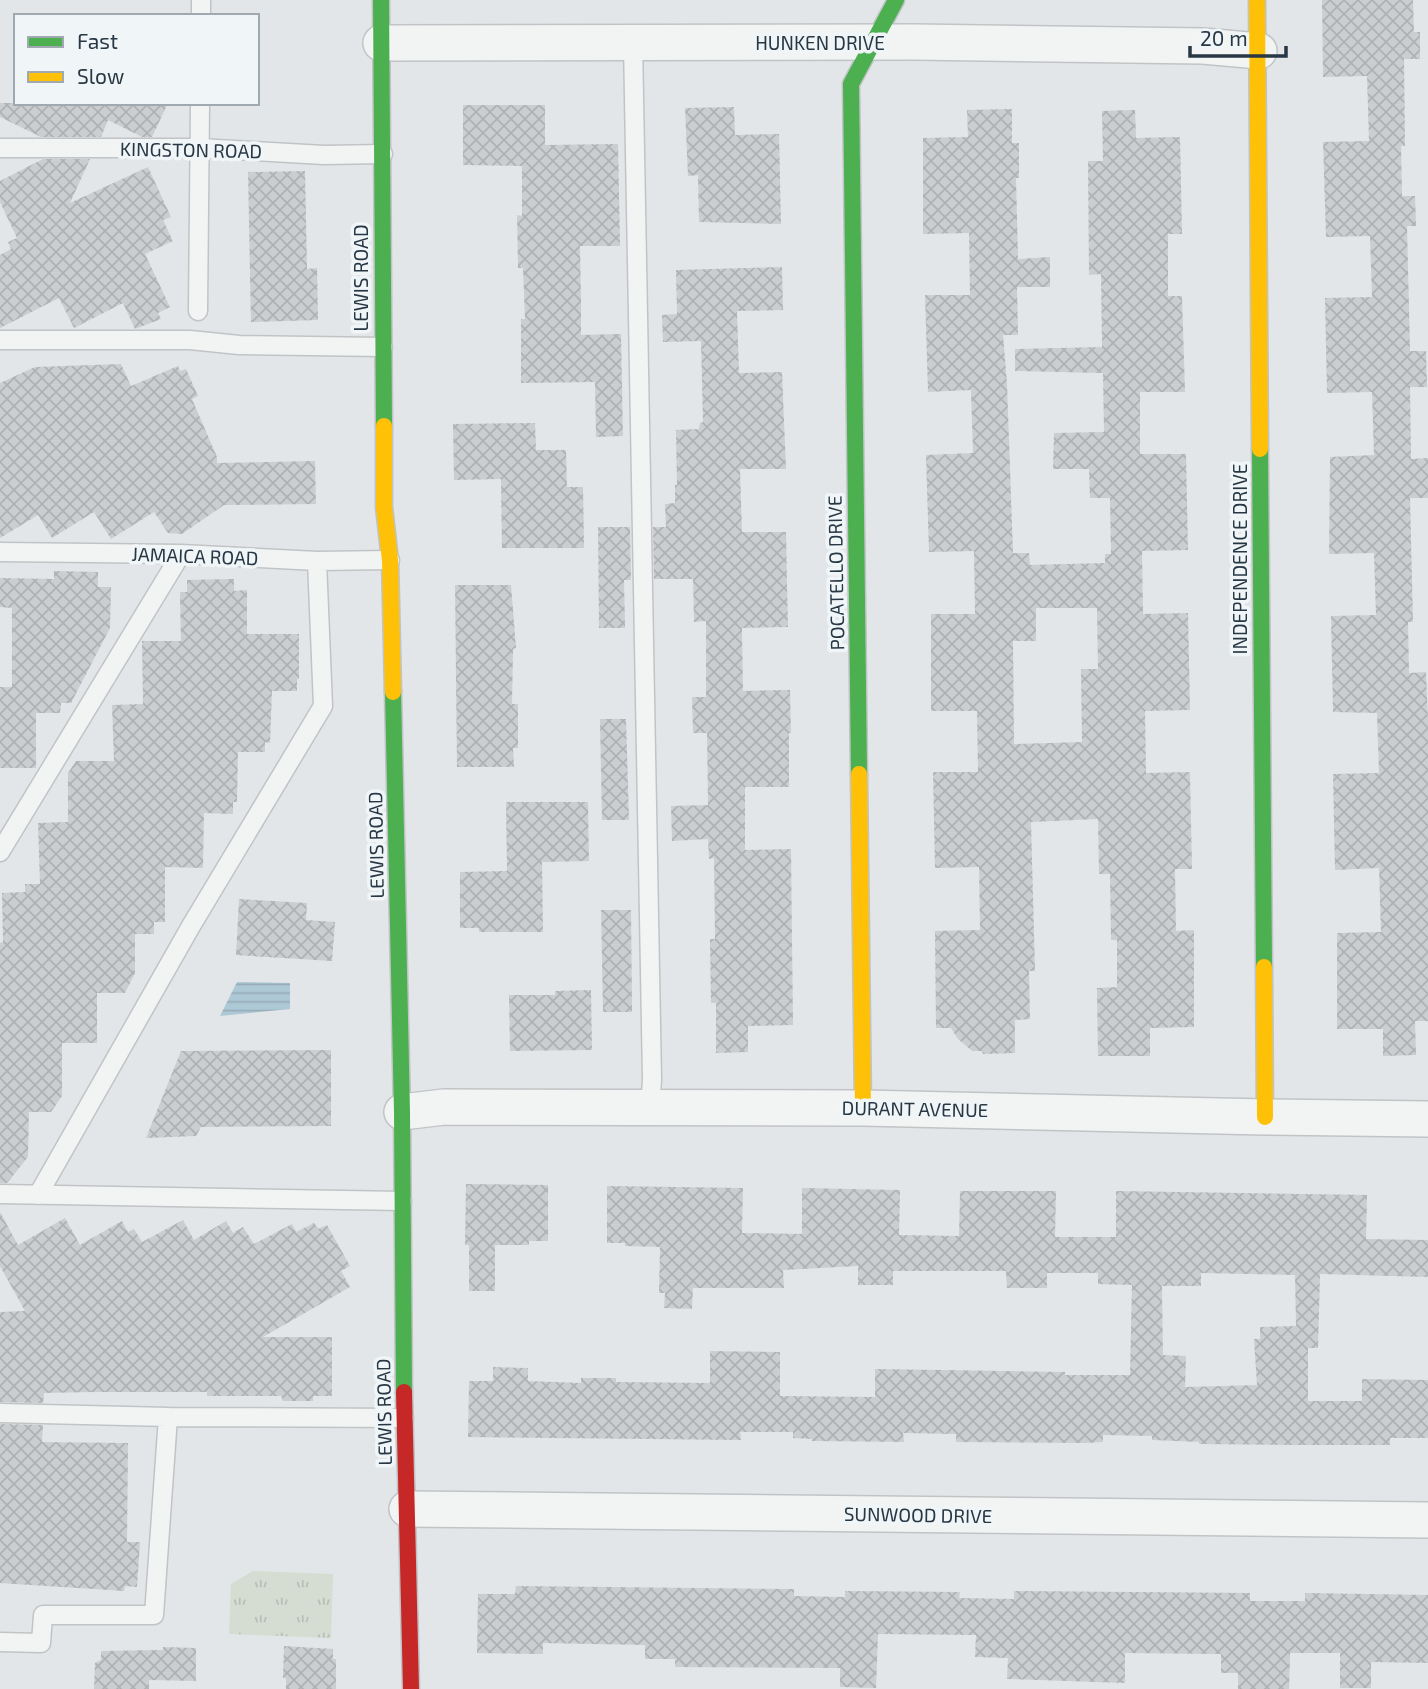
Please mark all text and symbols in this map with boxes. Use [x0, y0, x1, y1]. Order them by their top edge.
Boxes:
legend [14, 14, 259, 105]
scale bar [1190, 14, 1286, 58]
text: 20 m [1200, 25, 1248, 50]
text: Fast [77, 28, 118, 53]
street label: HUNKEN DRIVE [755, 31, 885, 54]
text: Slow [77, 63, 124, 88]
street label: KINGSTON ROAD [120, 137, 262, 162]
street label: LEWIS ROAD [349, 224, 372, 332]
street label: INDEPENDENCE DRIVE [1228, 464, 1251, 654]
street label: POCATELLO DRIVE [823, 495, 848, 651]
street label: JAMAICA ROAD [131, 542, 259, 569]
street label: LEWIS ROAD [363, 791, 388, 899]
street label: DURANT AVENUE [841, 1096, 989, 1121]
street label: LEWIS ROAD [371, 1358, 396, 1466]
street label: SUNWOOD DRIVE [844, 1502, 992, 1527]

